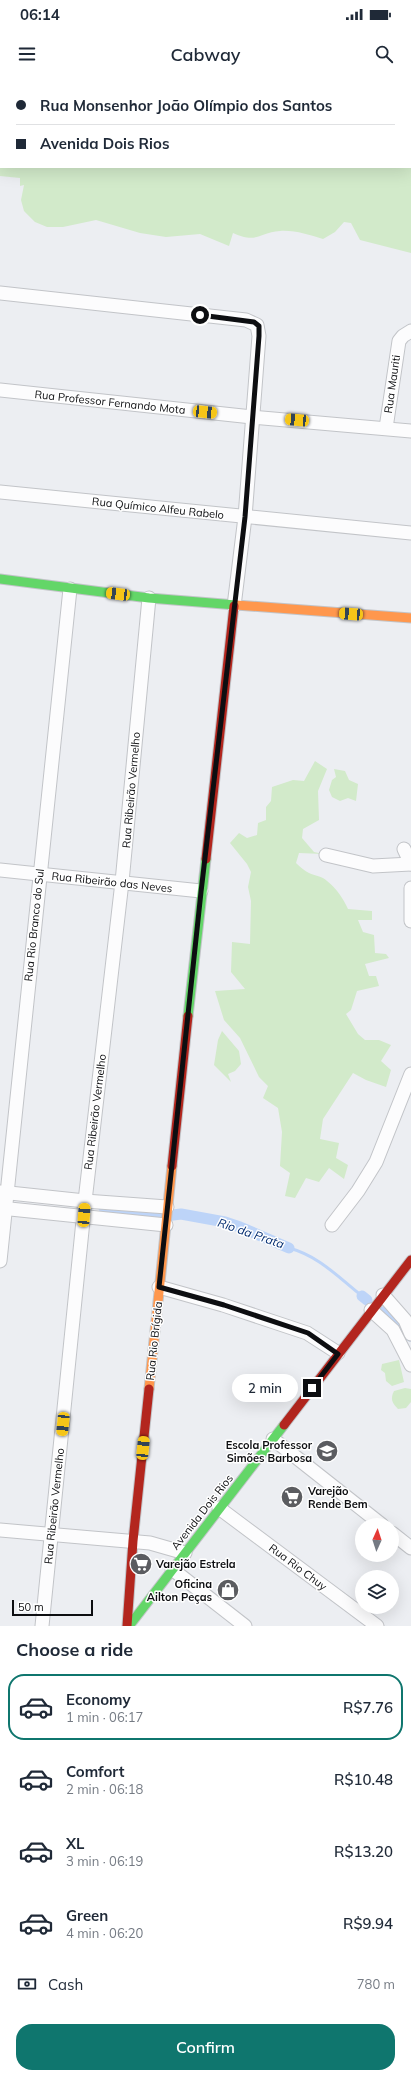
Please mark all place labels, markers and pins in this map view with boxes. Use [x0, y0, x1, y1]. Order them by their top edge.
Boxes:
place label: Escola Professor Simões Barbosa [226, 1438, 313, 1465]
school or university icon: Escola Professor Simões Barbosa [314, 1438, 340, 1464]
supermarket icon: Varejão Rende Bem [279, 1484, 305, 1510]
place label: Varejão Rende Bem [307, 1484, 368, 1511]
supermarket icon: Varejão Estrela [128, 1551, 154, 1577]
place label: Varejão Estrela [155, 1557, 236, 1571]
place label: Oficina Ailton Peças [147, 1577, 212, 1604]
shop icon: Oficina Ailton Peças [215, 1577, 241, 1603]

